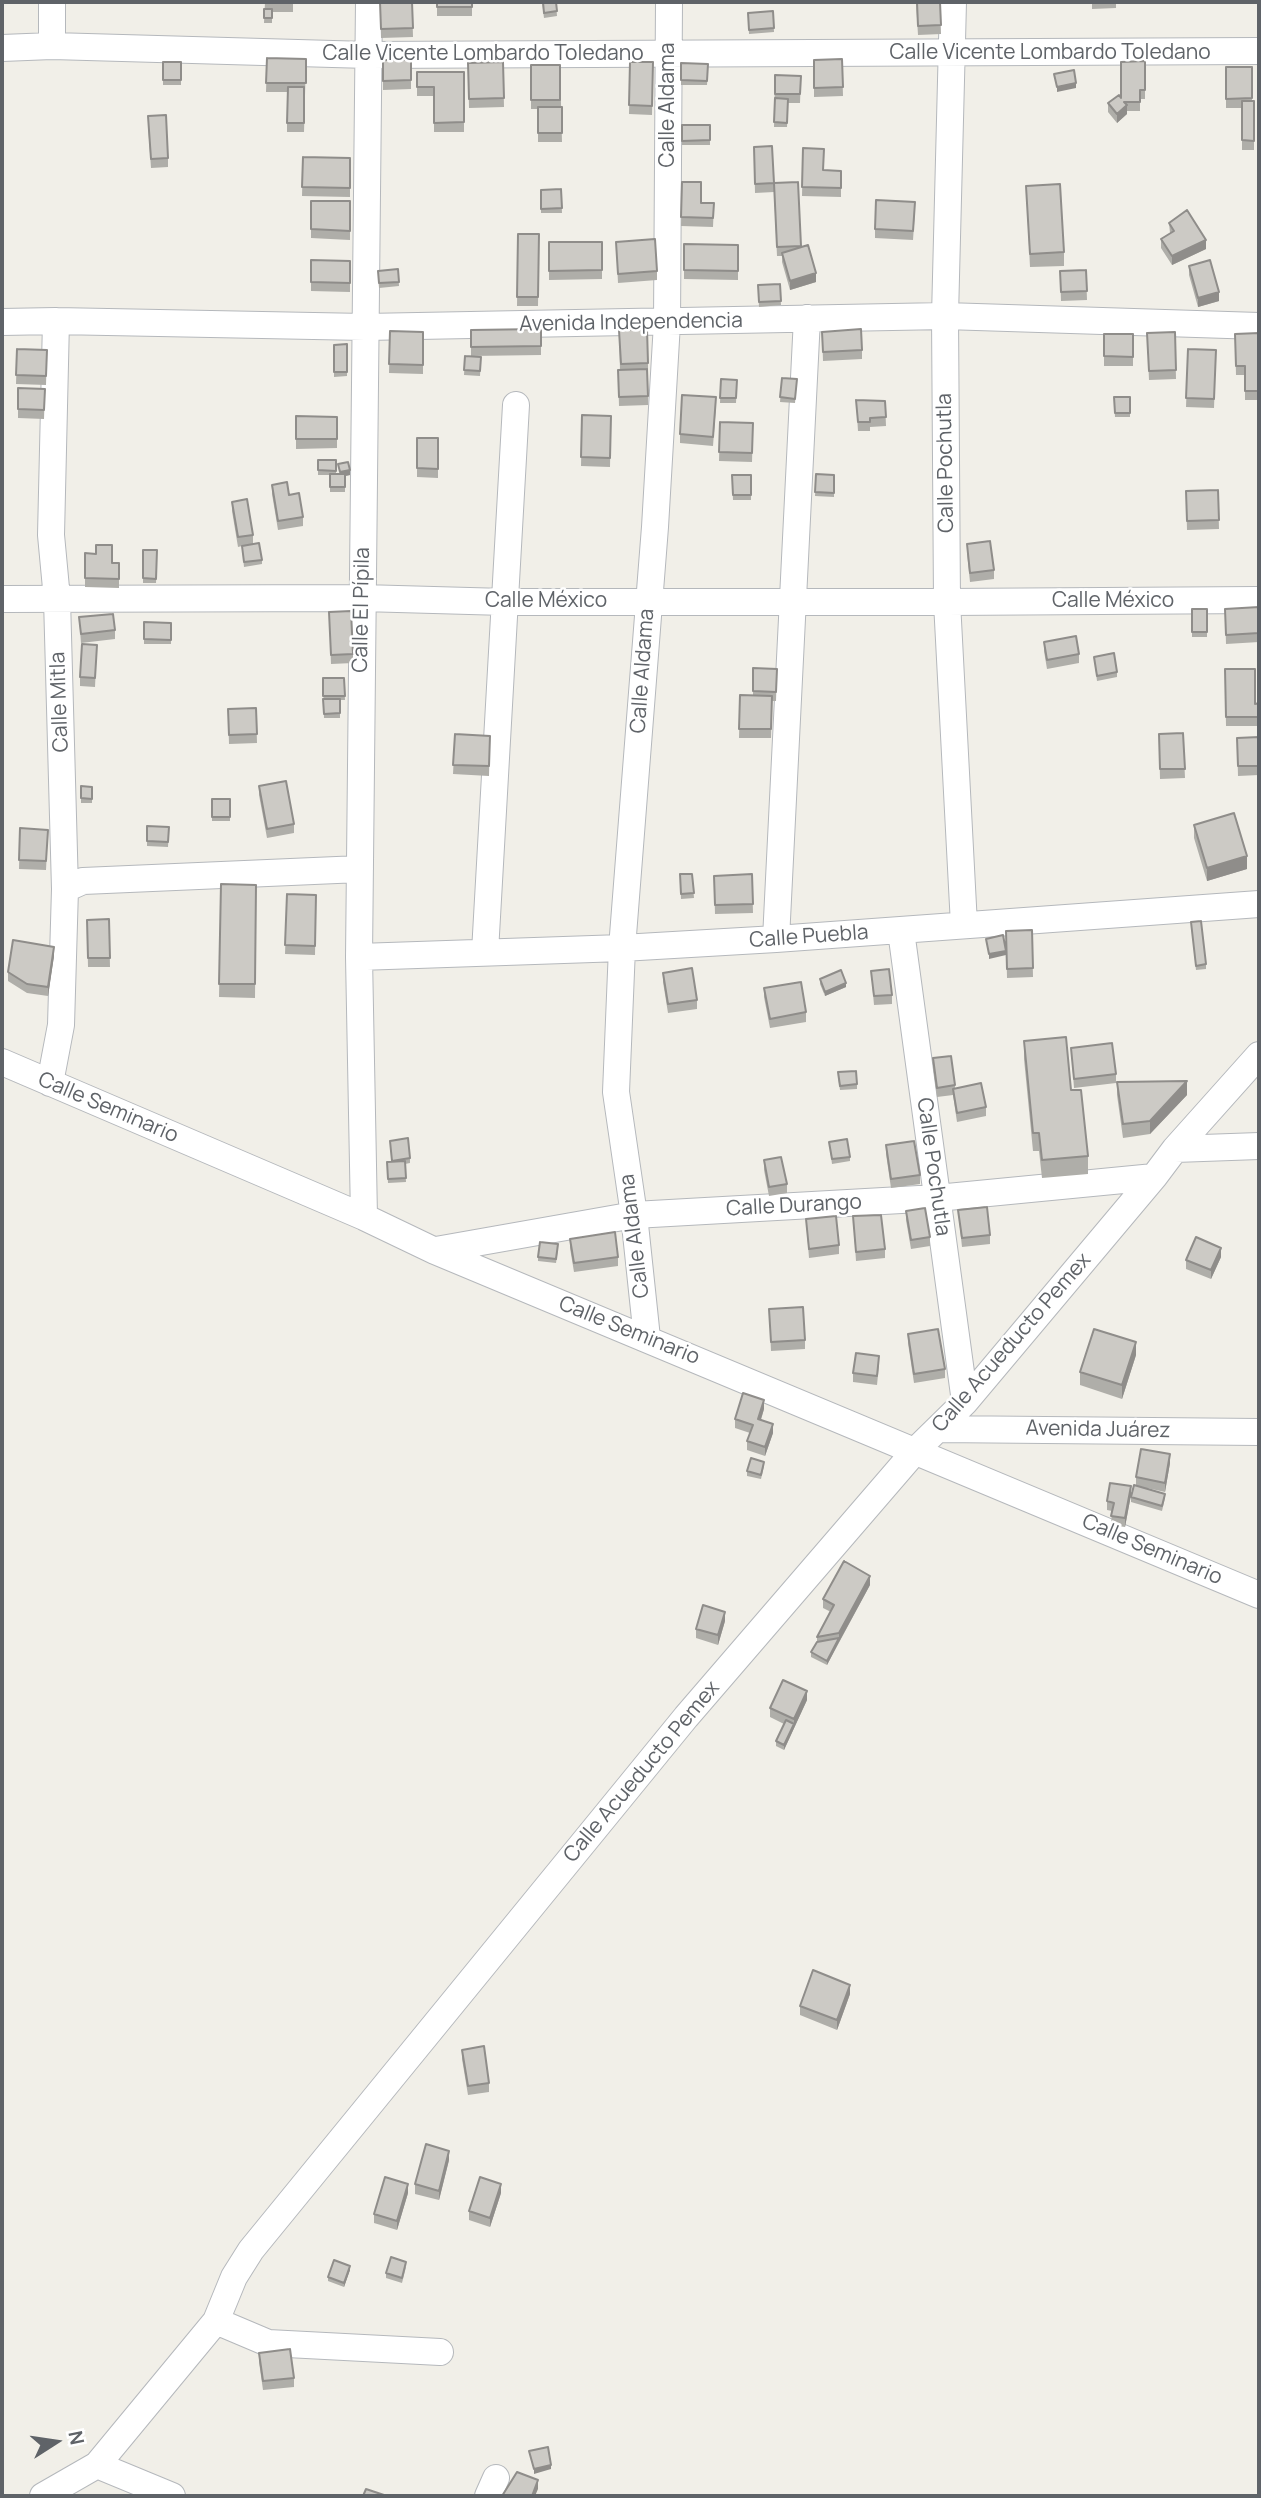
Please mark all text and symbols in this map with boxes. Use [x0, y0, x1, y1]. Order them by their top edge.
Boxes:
street label: Calle Vicente Lombardo Toledano [889, 40, 1211, 66]
street label: Calle Vicente Lombardo Toledano [322, 41, 644, 67]
street label: Calle Aldama [655, 43, 681, 167]
street label: Avenida Independencia [519, 308, 743, 338]
street label: Calle Pochutla [932, 393, 960, 533]
street label: Calle El Pípila [348, 547, 376, 673]
street label: Calle México [485, 588, 607, 614]
street label: Calle México [1052, 588, 1174, 614]
street label: Calle Aldama [626, 608, 660, 734]
street label: Calle Mitla [46, 651, 74, 753]
street label: Calle Puebla [749, 920, 869, 954]
street label: Calle Seminario [34, 1067, 182, 1149]
street label: Calle Pochutla [911, 1096, 955, 1238]
street label: Calle Aldama [615, 1173, 655, 1299]
street label: Calle Durango [726, 1190, 862, 1222]
street label: Calle Acueducto Pemex [927, 1248, 1097, 1438]
street label: Calle Seminario [555, 1291, 703, 1371]
street label: Avenida Juárez [1025, 1416, 1171, 1444]
street label: Calle Seminario [1078, 1509, 1226, 1591]
street label: Calle Acueducto Pemex [559, 1676, 725, 1868]
north arrow [21, 2407, 91, 2477]
text: N [62, 2428, 91, 2447]

